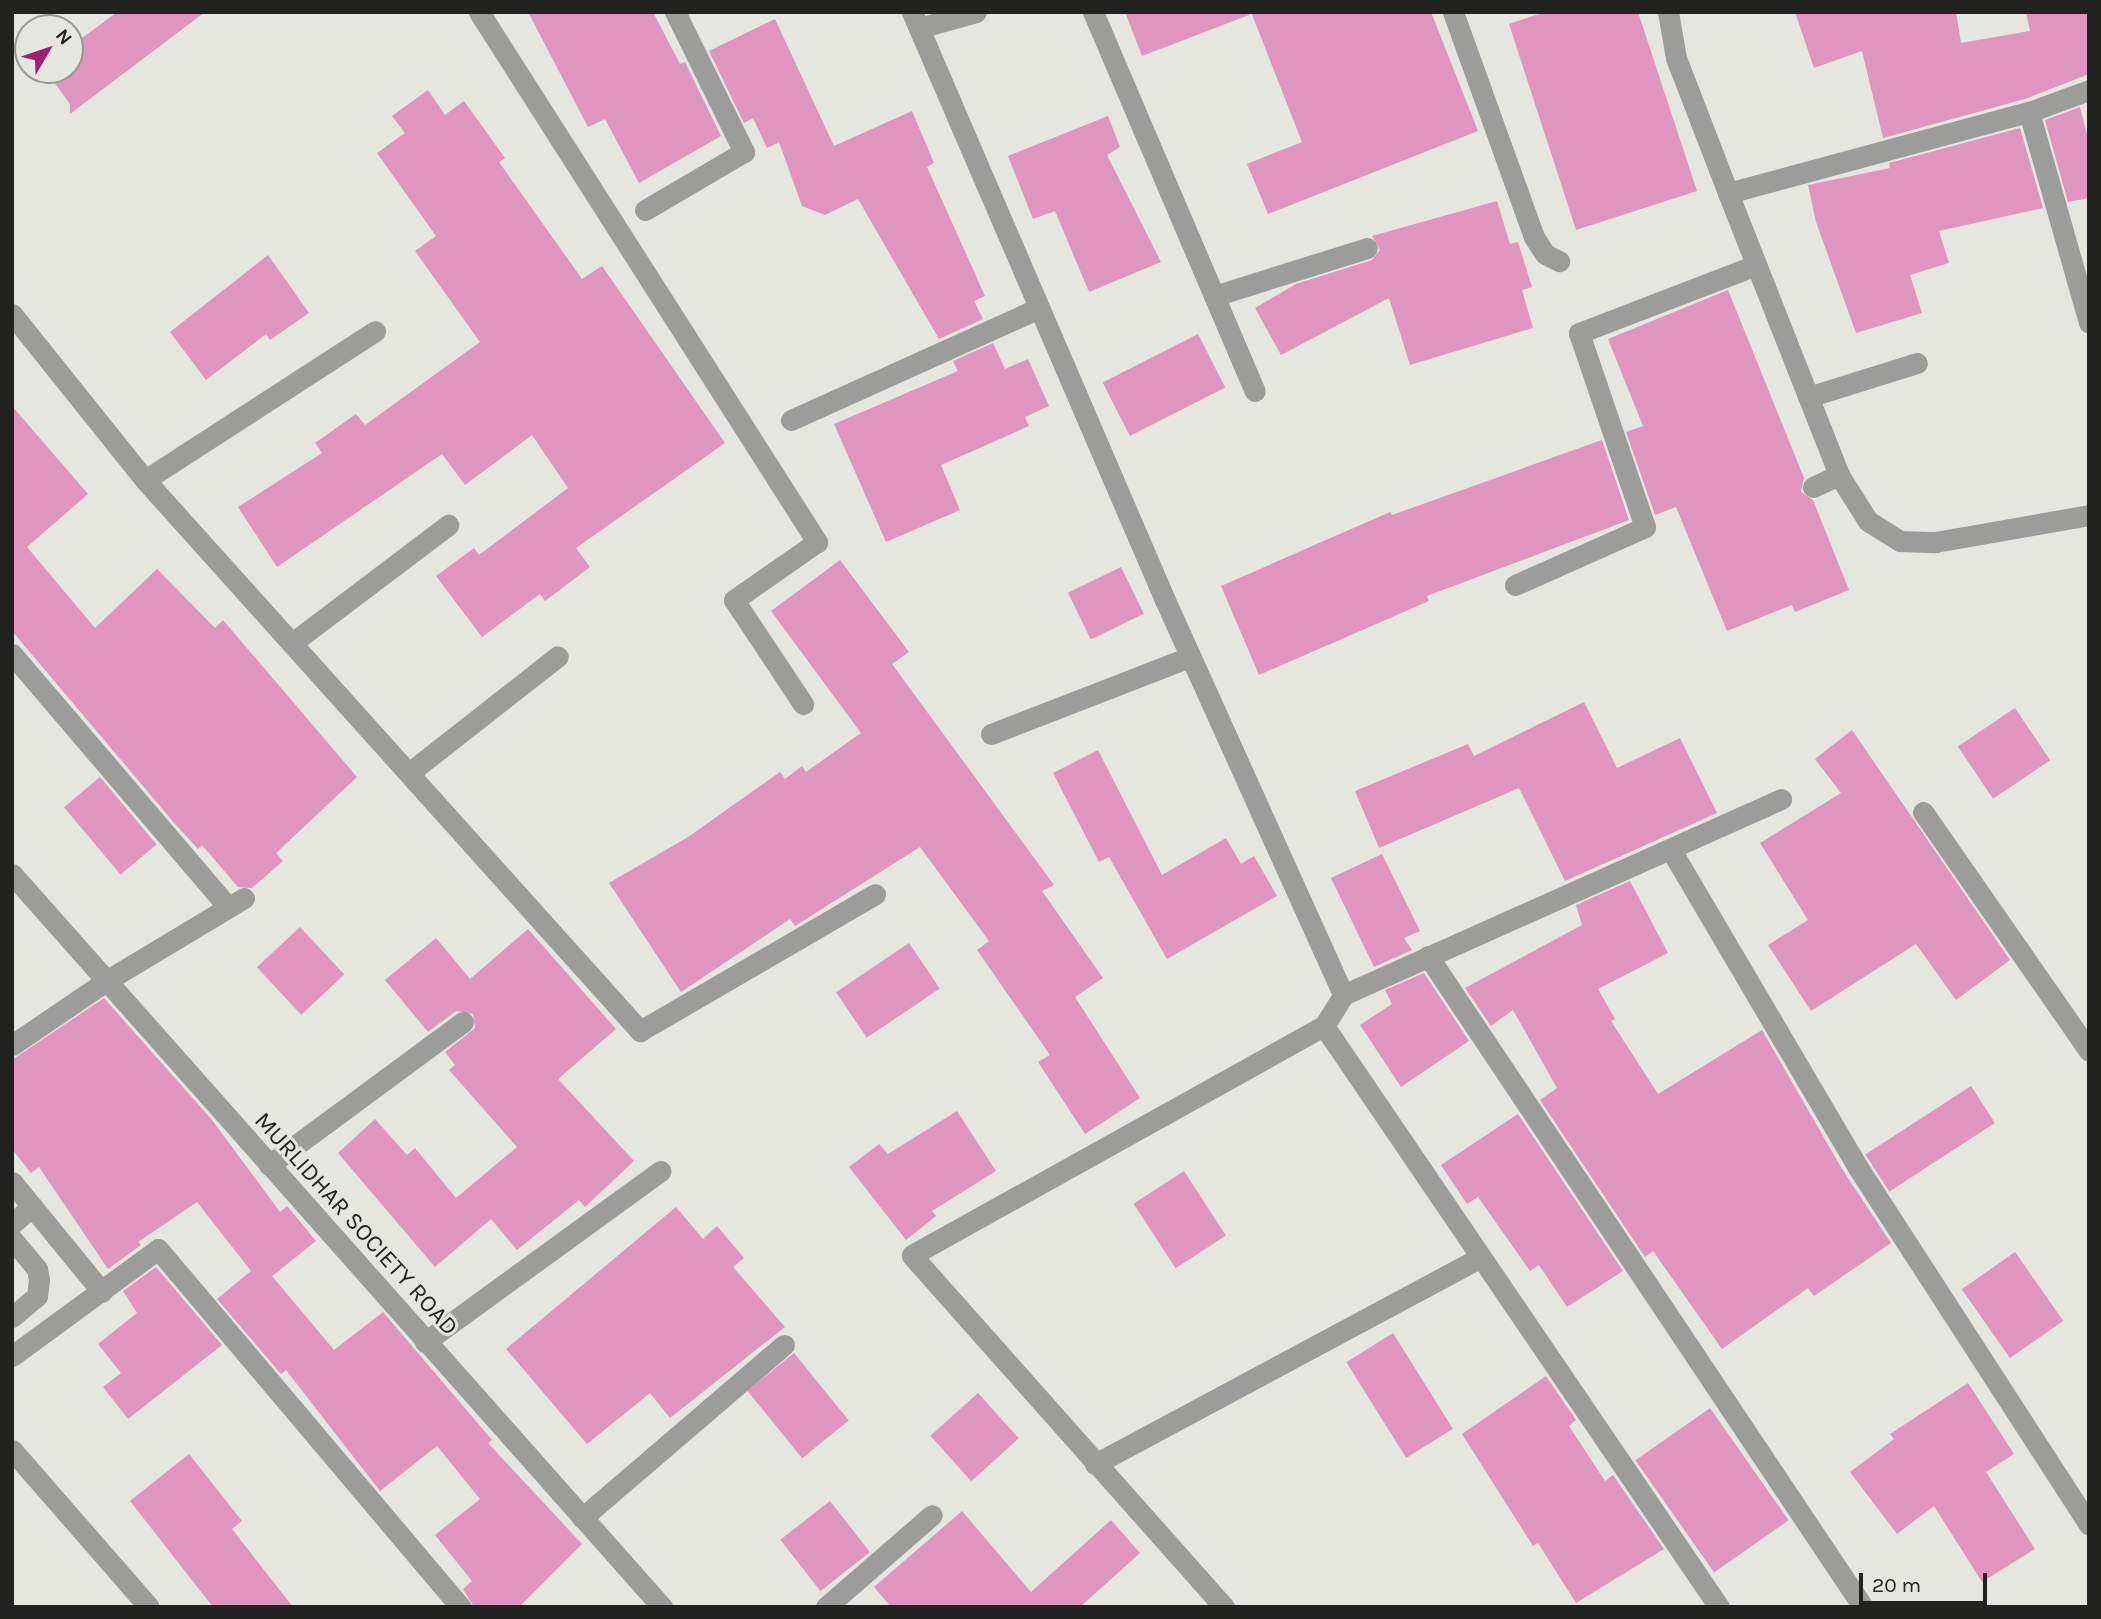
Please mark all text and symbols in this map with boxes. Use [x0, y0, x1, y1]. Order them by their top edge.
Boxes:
north arrow [14, 14, 84, 84]
text: N [51, 25, 77, 49]
street label: MURLIDHAR SOCIETY ROAD [248, 1106, 464, 1342]
scale bar [1863, 1560, 1991, 1604]
text: 20 m [1872, 1573, 1921, 1597]

